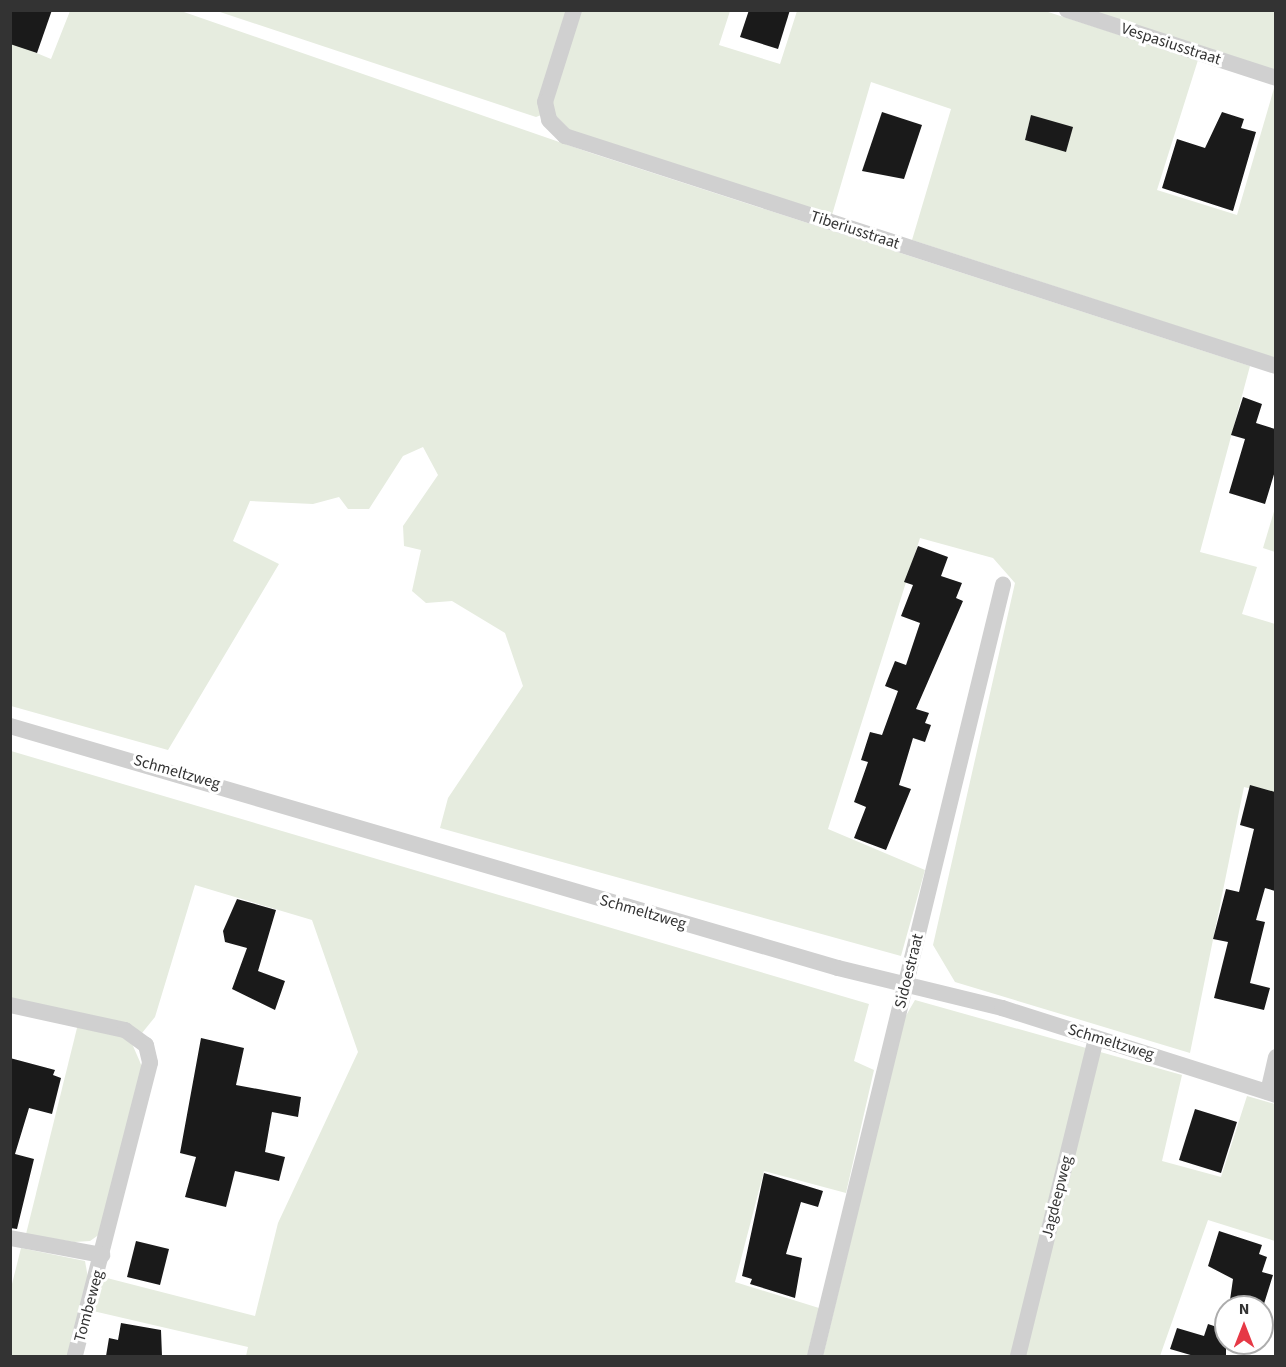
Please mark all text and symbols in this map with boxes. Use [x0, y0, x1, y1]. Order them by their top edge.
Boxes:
street label: Vespasiusstraat [1119, 19, 1223, 69]
street label: Tiberiusstraat [808, 207, 902, 253]
street label: Schmeltzweg [131, 750, 223, 794]
street label: Schmeltzweg [597, 890, 689, 934]
street label: Sidoestraat [890, 932, 928, 1010]
street label: Schmeltzweg [1065, 1020, 1157, 1064]
street label: Jagdeepweg [1037, 1154, 1077, 1240]
street label: Tombeweg [70, 1268, 108, 1344]
north arrow [1214, 1295, 1274, 1355]
text: N [1239, 1298, 1249, 1320]

